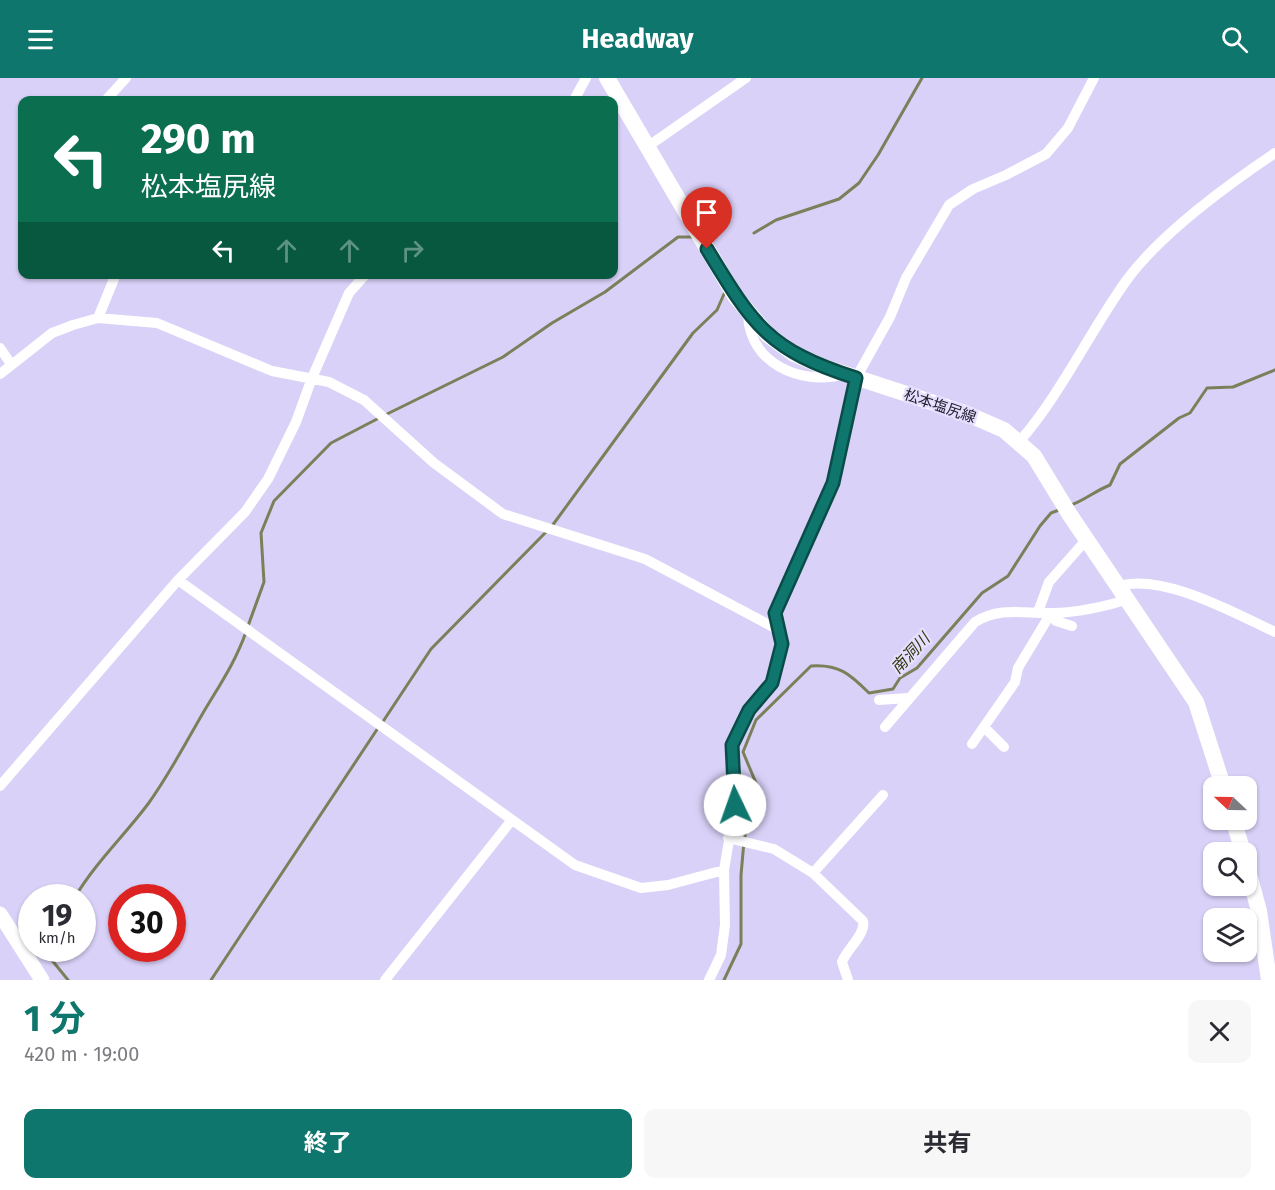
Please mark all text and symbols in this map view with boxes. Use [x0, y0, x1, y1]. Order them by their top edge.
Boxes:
icon: menu [24, 23, 57, 56]
text: Headway [582, 23, 693, 55]
icon: search [1218, 23, 1251, 56]
text: 290 m [141, 114, 256, 164]
icon: left [42, 120, 120, 198]
text: 松本塩尻線 [141, 171, 276, 203]
pin [681, 187, 732, 249]
icon: arrive [690, 196, 723, 229]
icon: left [207, 234, 240, 267]
icon: ahead [270, 234, 303, 267]
icon: ahead [333, 234, 366, 267]
icon: right [396, 234, 429, 267]
street label: 松本塩尻線 [902, 385, 978, 427]
water label: 南洞川 [887, 628, 935, 677]
position arrow [703, 773, 767, 837]
north arrow [1203, 776, 1257, 830]
map controls [1203, 776, 1257, 962]
button: search [1203, 842, 1257, 896]
speed limit sign: 30 [108, 884, 186, 962]
text: 19 [42, 898, 72, 934]
button: layers [1203, 908, 1257, 962]
text: km/h [38, 929, 76, 947]
text: 1 分 [24, 997, 85, 1041]
button: close [1188, 1000, 1251, 1063]
text: 420 m · 19:00 [24, 1042, 139, 1066]
button: 終了 [24, 1109, 632, 1178]
button: 共有 [644, 1109, 1251, 1178]

